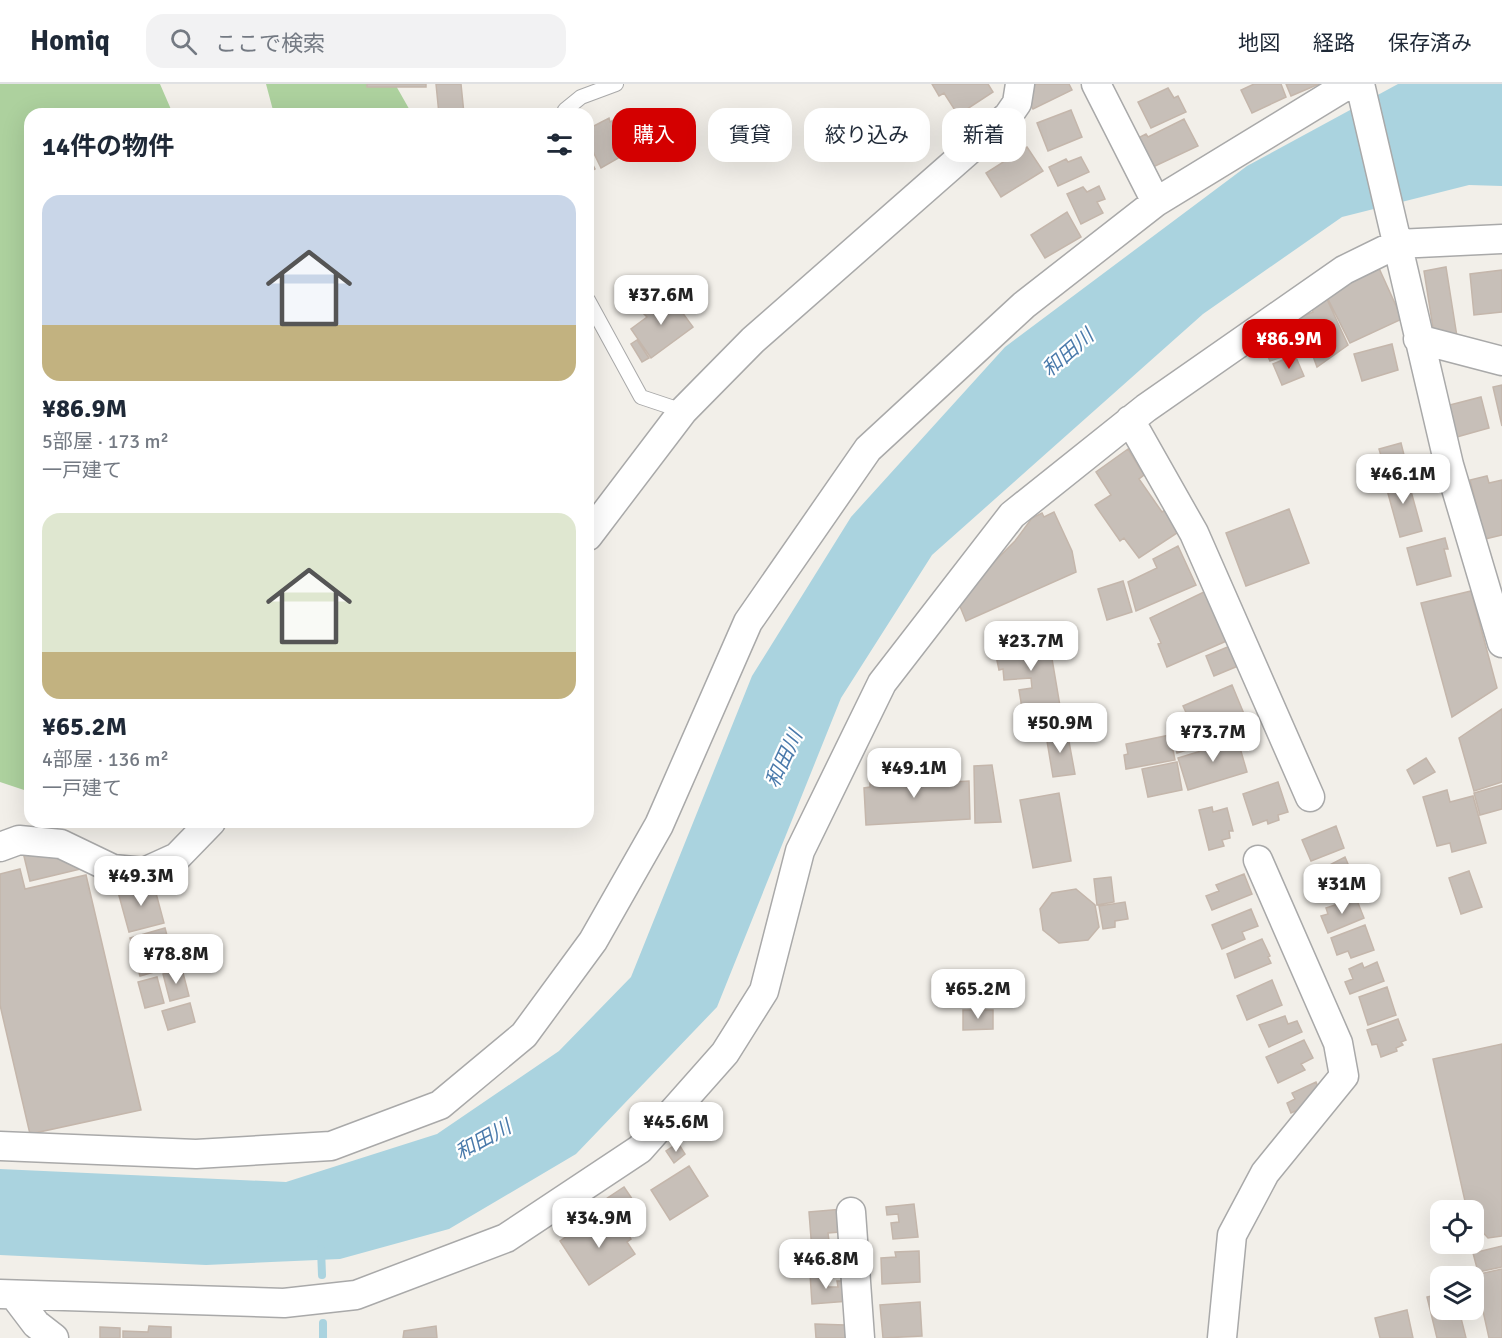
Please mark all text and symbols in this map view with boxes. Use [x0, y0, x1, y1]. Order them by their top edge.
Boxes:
search box [146, 14, 566, 68]
text: Homiq [30, 24, 110, 58]
icon: search [167, 25, 200, 58]
text: ここで検索 [215, 30, 325, 57]
text: 地図 [1238, 30, 1280, 56]
text: 経路 [1313, 30, 1355, 56]
text: 保存済み [1388, 30, 1472, 56]
chip: 購入 [612, 108, 696, 162]
chip: 賃貸 [708, 108, 792, 162]
chip: 絞り込み [804, 108, 930, 162]
chip: 新着 [942, 108, 1026, 162]
icon: filters [543, 128, 576, 161]
text: 14件の物件 [42, 131, 174, 163]
icon: home [255, 234, 363, 342]
pin: ¥37.6M [612, 275, 710, 326]
text: ¥37.6M [628, 282, 694, 307]
pin: ¥86.9M [1240, 319, 1338, 370]
water label: 和田川 [1037, 323, 1100, 382]
text: ¥86.9M [1256, 326, 1322, 351]
text: ¥86.9M [42, 393, 127, 425]
text: 5部屋 · 173 m² [42, 429, 169, 454]
pin: ¥46.1M [1354, 454, 1452, 505]
text: 一戸建て [42, 458, 122, 483]
text: ¥46.1M [1370, 461, 1436, 486]
icon: home [255, 552, 363, 660]
pin: ¥23.7M [982, 621, 1080, 672]
text: ¥23.7M [998, 628, 1064, 653]
pin: ¥50.9M [1011, 703, 1109, 754]
text: ¥50.9M [1027, 710, 1093, 735]
text: ¥65.2M [42, 711, 127, 743]
pin: ¥73.7M [1164, 712, 1262, 763]
text: ¥73.7M [1180, 719, 1246, 744]
water label: 和田川 [760, 725, 809, 791]
text: 4部屋 · 136 m² [42, 747, 169, 772]
pin: ¥49.1M [865, 748, 963, 799]
text: ¥49.1M [881, 755, 947, 780]
text: 一戸建て [42, 776, 122, 801]
pin: ¥49.3M [92, 856, 190, 907]
text: ¥49.3M [108, 863, 174, 888]
pin: ¥31M [1306, 864, 1378, 915]
text: ¥31M [1317, 871, 1367, 896]
pin: ¥78.8M [127, 934, 225, 985]
text: ¥78.8M [143, 941, 209, 966]
pin: ¥65.2M [929, 969, 1027, 1020]
text: ¥65.2M [945, 976, 1011, 1001]
pin: ¥45.6M [627, 1102, 725, 1153]
text: ¥45.6M [643, 1109, 709, 1134]
water label: 和田川 [451, 1114, 517, 1165]
pin: ¥34.9M [550, 1198, 648, 1249]
map controls [1430, 1200, 1484, 1320]
button: locate [1430, 1200, 1484, 1254]
text: ¥34.9M [566, 1205, 632, 1230]
pin: ¥46.8M [777, 1239, 875, 1290]
text: ¥46.8M [793, 1246, 859, 1271]
button: layers [1430, 1266, 1484, 1320]

